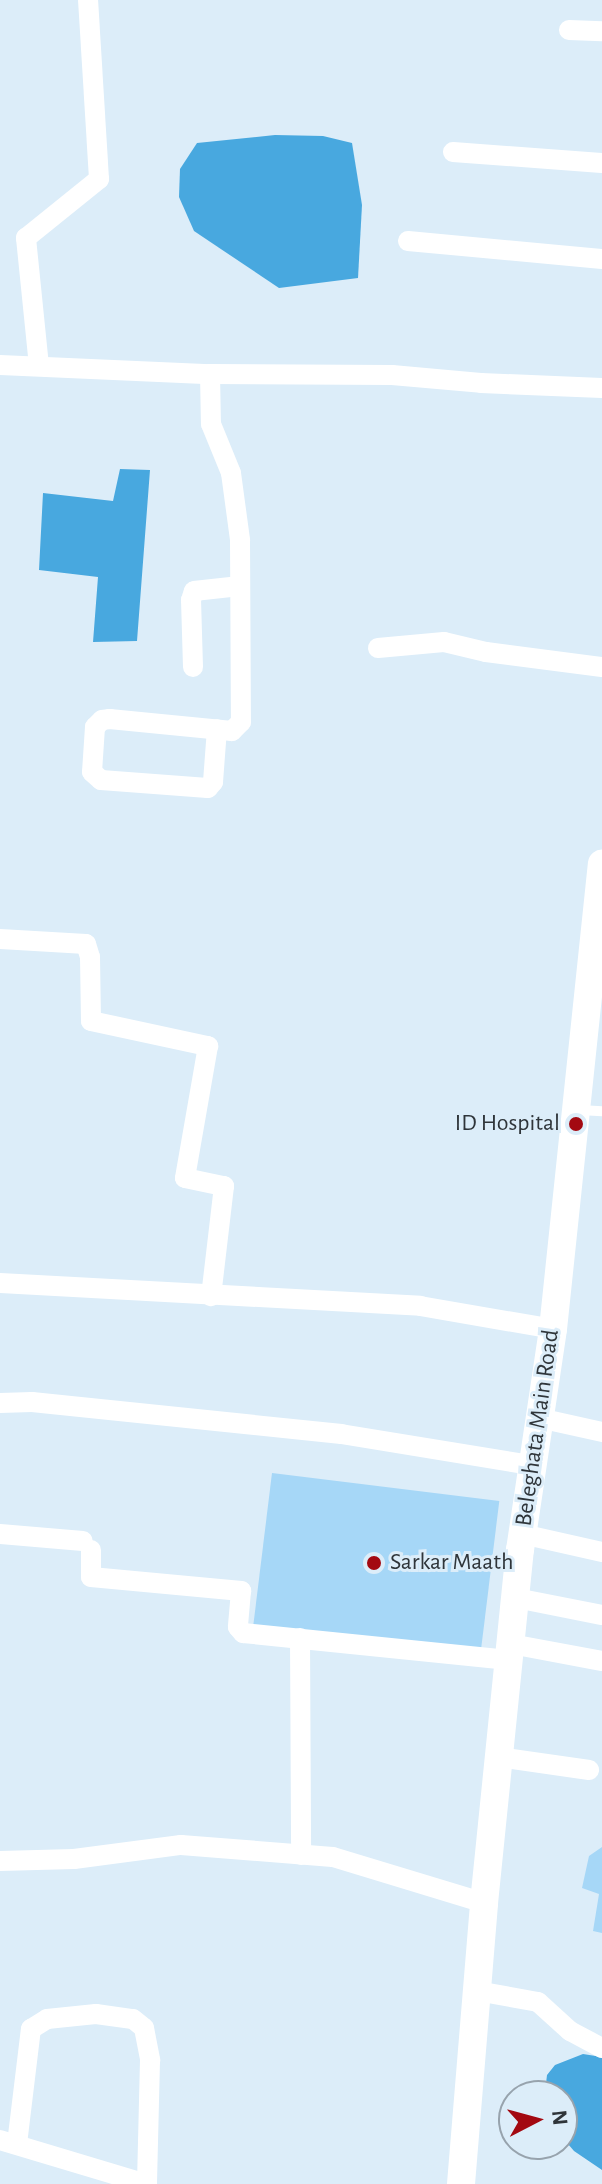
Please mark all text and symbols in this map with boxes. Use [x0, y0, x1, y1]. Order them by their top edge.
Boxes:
place label: ID Hospital [455, 1110, 560, 1138]
marker: ID Hospital [567, 1115, 585, 1133]
street label: Beleghata Main Road [510, 1328, 566, 1528]
place label: Sarkar Maath [390, 1549, 514, 1577]
marker: Sarkar Maath [365, 1554, 383, 1572]
north arrow [498, 2080, 578, 2160]
text: N [548, 2109, 572, 2126]

